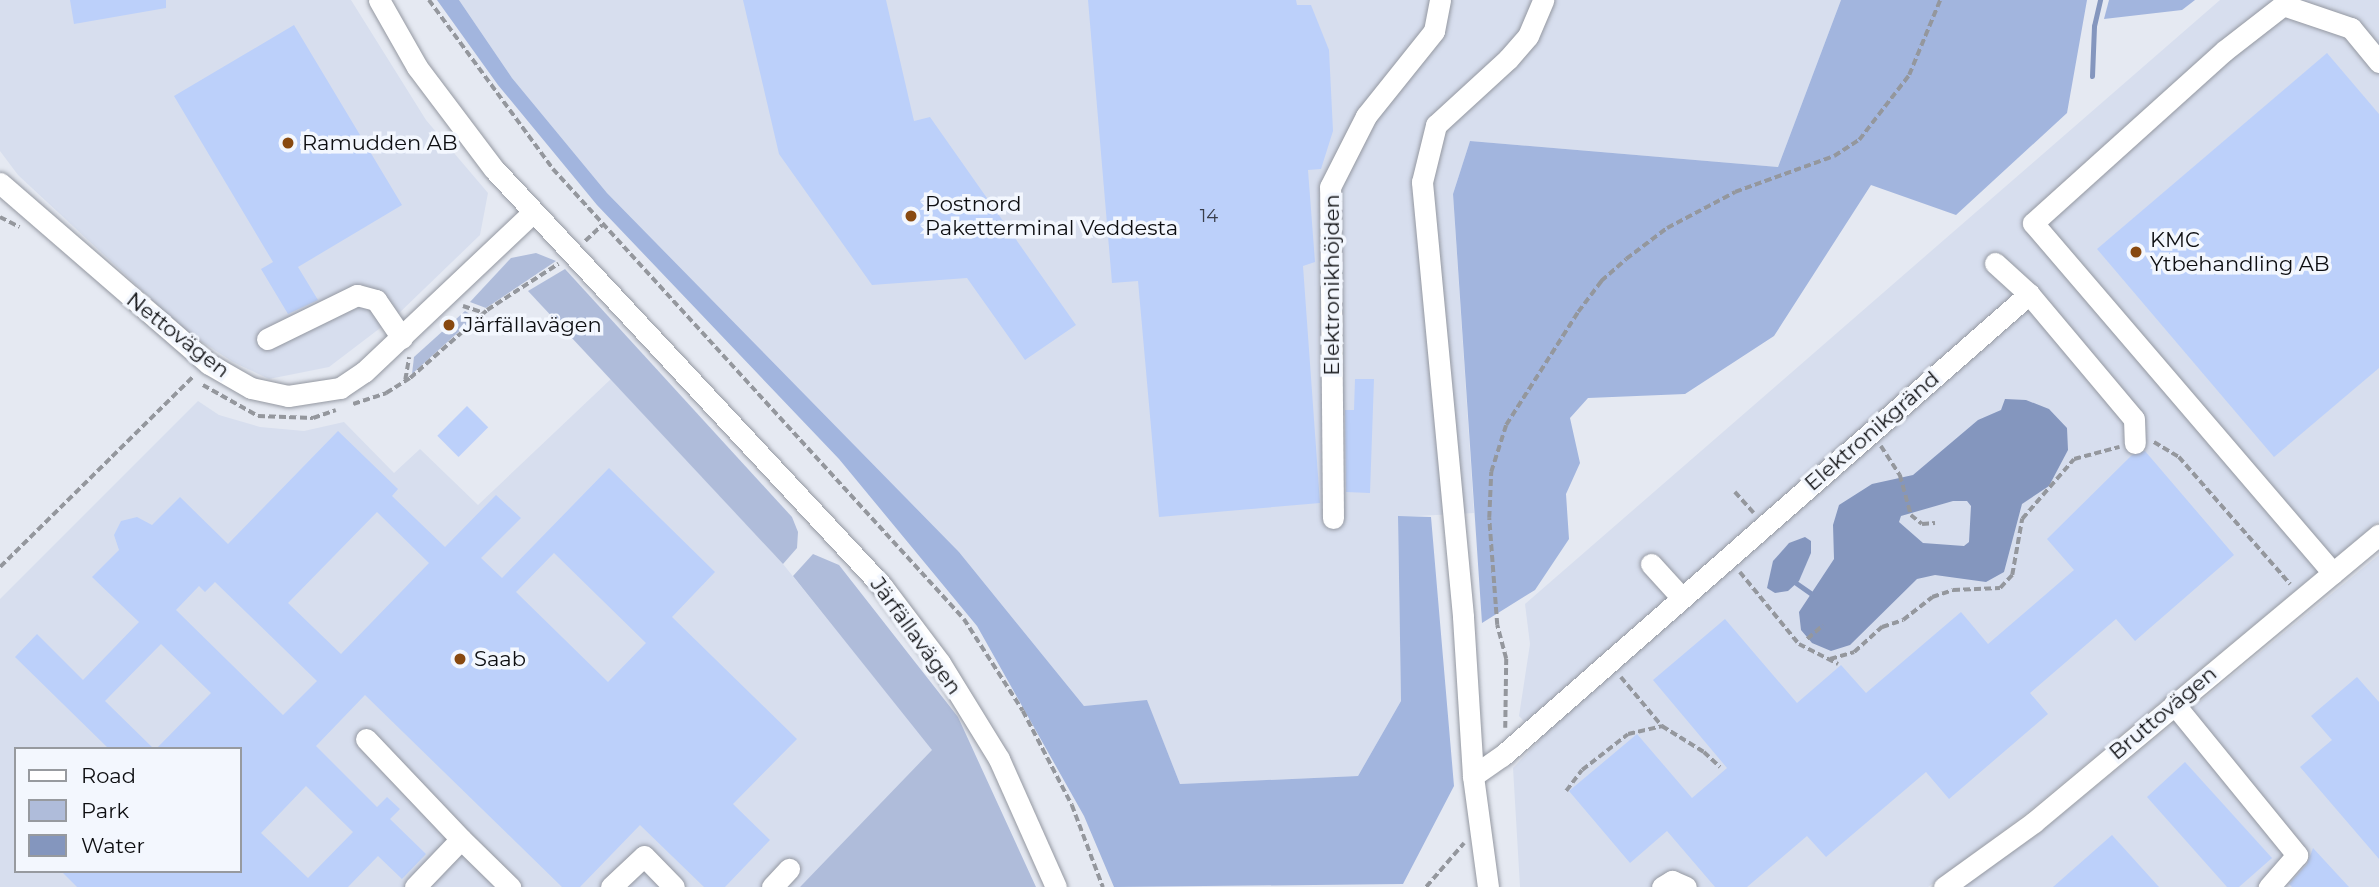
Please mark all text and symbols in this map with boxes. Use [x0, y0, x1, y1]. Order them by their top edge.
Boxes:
place label: Ramudden AB [302, 130, 458, 156]
marker: Ramudden AB [280, 135, 296, 151]
place label: Postnord Paketterminal Veddesta [925, 191, 1178, 241]
street label: Elektronikhöjden [1319, 194, 1345, 376]
house number: 14 [1200, 205, 1218, 227]
marker: Postnord Paketterminal Veddesta [903, 208, 919, 224]
place label: KMC Ytbehandling AB [2150, 227, 2330, 277]
marker: KMC Ytbehandling AB [2128, 244, 2144, 260]
street label: Nettovägen [122, 287, 234, 383]
place label: Järfällavägen [463, 312, 602, 338]
marker: Järfällavägen [441, 317, 457, 333]
street label: Elektronikgränd [1800, 366, 1944, 496]
street label: Järfällavägen [865, 572, 967, 700]
place label: Saab [474, 646, 526, 672]
marker: Saab [452, 651, 468, 667]
street label: Bruttovägen [2104, 661, 2222, 765]
legend [14, 747, 242, 873]
text: Road [81, 763, 136, 788]
text: Park [81, 798, 129, 823]
text: Water [81, 833, 145, 858]

